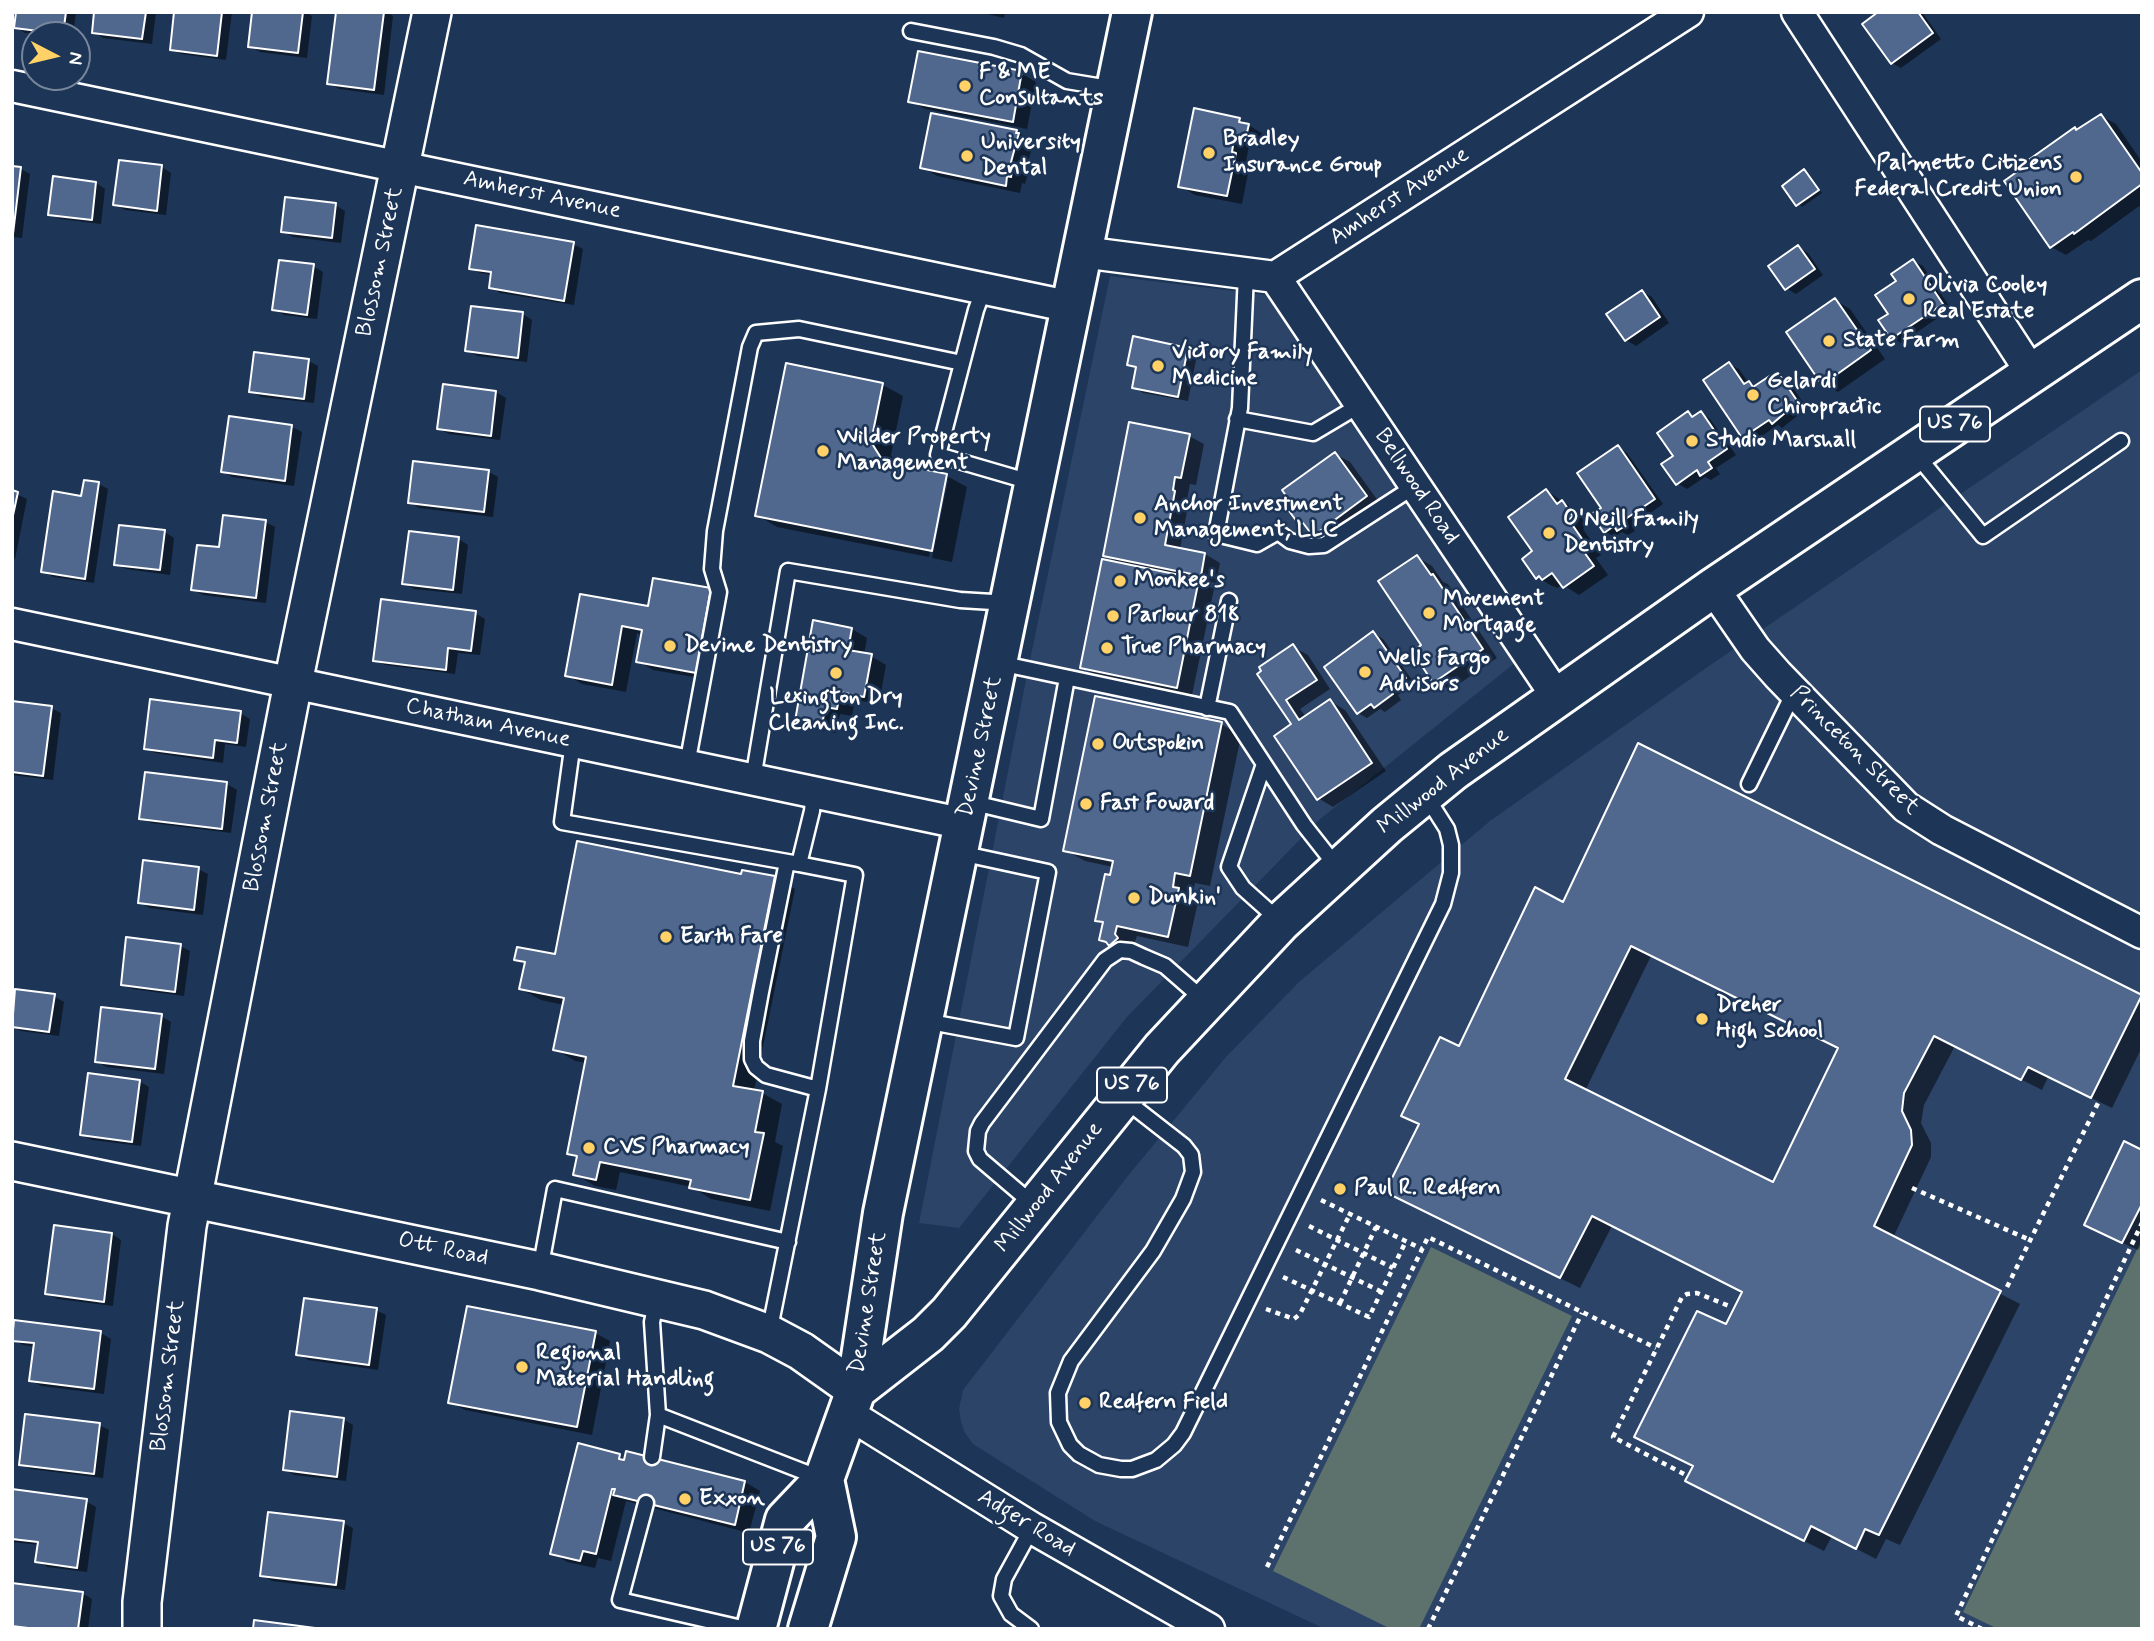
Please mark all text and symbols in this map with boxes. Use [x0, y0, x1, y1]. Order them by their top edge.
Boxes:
north arrow [21, 21, 91, 91]
text: N [62, 51, 89, 66]
place label: F & ME Consultants [979, 59, 1103, 113]
marker: F & ME Consultants [957, 78, 973, 94]
place label: Bradley Insurance Group [1223, 126, 1382, 180]
place label: University Dental [981, 129, 1081, 183]
street label: Amherst Avenue [1325, 142, 1475, 252]
marker: Bradley Insurance Group [1201, 145, 1217, 161]
marker: University Dental [959, 148, 975, 164]
place label: Palmetto Citizens Federal Credit Union [1854, 150, 2062, 204]
street label: Amherst Avenue [461, 166, 623, 226]
marker: Palmetto Citizens Federal Credit Union [2068, 169, 2084, 185]
street label: Blossom Street [352, 185, 410, 339]
place label: Olivia Cooley Real Estate [1923, 272, 2047, 326]
marker: Olivia Cooley Real Estate [1901, 291, 1917, 307]
place label: State Farm [1843, 327, 1960, 355]
marker: State Farm [1821, 333, 1837, 349]
place label: Victory Family Medicine [1172, 339, 1313, 393]
marker: Victory Family Medicine [1150, 358, 1166, 374]
place label: Gelardi Chiropractic [1767, 368, 1881, 422]
marker: Gelardi Chiropractic [1745, 387, 1761, 403]
road number: US 76 [1920, 406, 1990, 442]
place label: Wilder Property Management [837, 424, 991, 478]
street label: Bellwood Road [1367, 424, 1465, 550]
place label: Studio Marshall [1706, 427, 1856, 455]
marker: Studio Marshall [1684, 433, 1700, 449]
marker: Wilder Property Management [815, 443, 831, 459]
place label: Anchor Investment Management, LLC [1154, 491, 1343, 545]
place label: O'Neill Family Dentistry [1563, 506, 1699, 560]
marker: Anchor Investment Management, LLC [1132, 510, 1148, 526]
marker: O'Neill Family Dentistry [1541, 525, 1557, 541]
place label: Monkee's [1134, 567, 1225, 595]
marker: Monkee's [1112, 573, 1128, 589]
place label: Movement Mortgage [1443, 586, 1545, 640]
place label: Parlour 818 [1127, 602, 1240, 630]
marker: Movement Mortgage [1421, 605, 1437, 621]
marker: Parlour 818 [1105, 608, 1121, 624]
place label: Devine Dentistry [684, 632, 853, 660]
place label: True Pharmacy [1121, 634, 1266, 662]
marker: Devine Dentistry [662, 638, 678, 654]
marker: True Pharmacy [1099, 640, 1115, 656]
place label: Wells Fargo Advisors [1379, 645, 1490, 699]
marker: Wells Fargo Advisors [1357, 664, 1373, 680]
marker: Lexington Dry Cleaning Inc. [828, 665, 844, 681]
street label: Devine Street [953, 674, 1009, 820]
street label: Princeton Street [1783, 680, 1925, 822]
place label: Lexington Dry Cleaning Inc. [768, 684, 904, 738]
street label: Chatham Avenue [403, 693, 573, 755]
street label: Millwood Avenue [1373, 722, 1515, 842]
place label: Outspokin [1112, 730, 1204, 758]
marker: Outspokin [1090, 736, 1106, 752]
street label: Blossom Street [239, 740, 295, 894]
place label: Fast Foward [1100, 790, 1214, 818]
marker: Fast Foward [1078, 796, 1094, 812]
place label: Dunkin' [1148, 884, 1221, 912]
marker: Dunkin' [1126, 890, 1142, 906]
place label: Earth Fare [680, 923, 783, 951]
marker: Earth Fare [658, 929, 674, 945]
place label: Dreher High School [1716, 992, 1823, 1046]
marker: Dreher High School [1694, 1011, 1710, 1027]
road number: US 76 [1097, 1068, 1167, 1102]
street label: Millwood Avenue [990, 1117, 1110, 1259]
place label: CVS Pharmacy [603, 1134, 750, 1162]
marker: CVS Pharmacy [581, 1140, 597, 1156]
place label: Paul R. Redfern [1354, 1175, 1501, 1203]
marker: Paul R. Redfern [1332, 1181, 1348, 1197]
street label: Ott Road [395, 1227, 491, 1273]
street label: Devine Street [844, 1230, 894, 1376]
street label: Blossom Street [146, 1299, 192, 1453]
place label: Regional Material Handling [536, 1340, 714, 1394]
marker: Regional Material Handling [514, 1359, 530, 1375]
place label: Redfern Field [1099, 1389, 1228, 1417]
marker: Redfern Field [1077, 1395, 1093, 1411]
street label: Adger Road [972, 1484, 1080, 1564]
place label: Exxon [699, 1485, 765, 1513]
marker: Exxon [677, 1491, 693, 1507]
road number: US 76 [743, 1530, 813, 1564]

